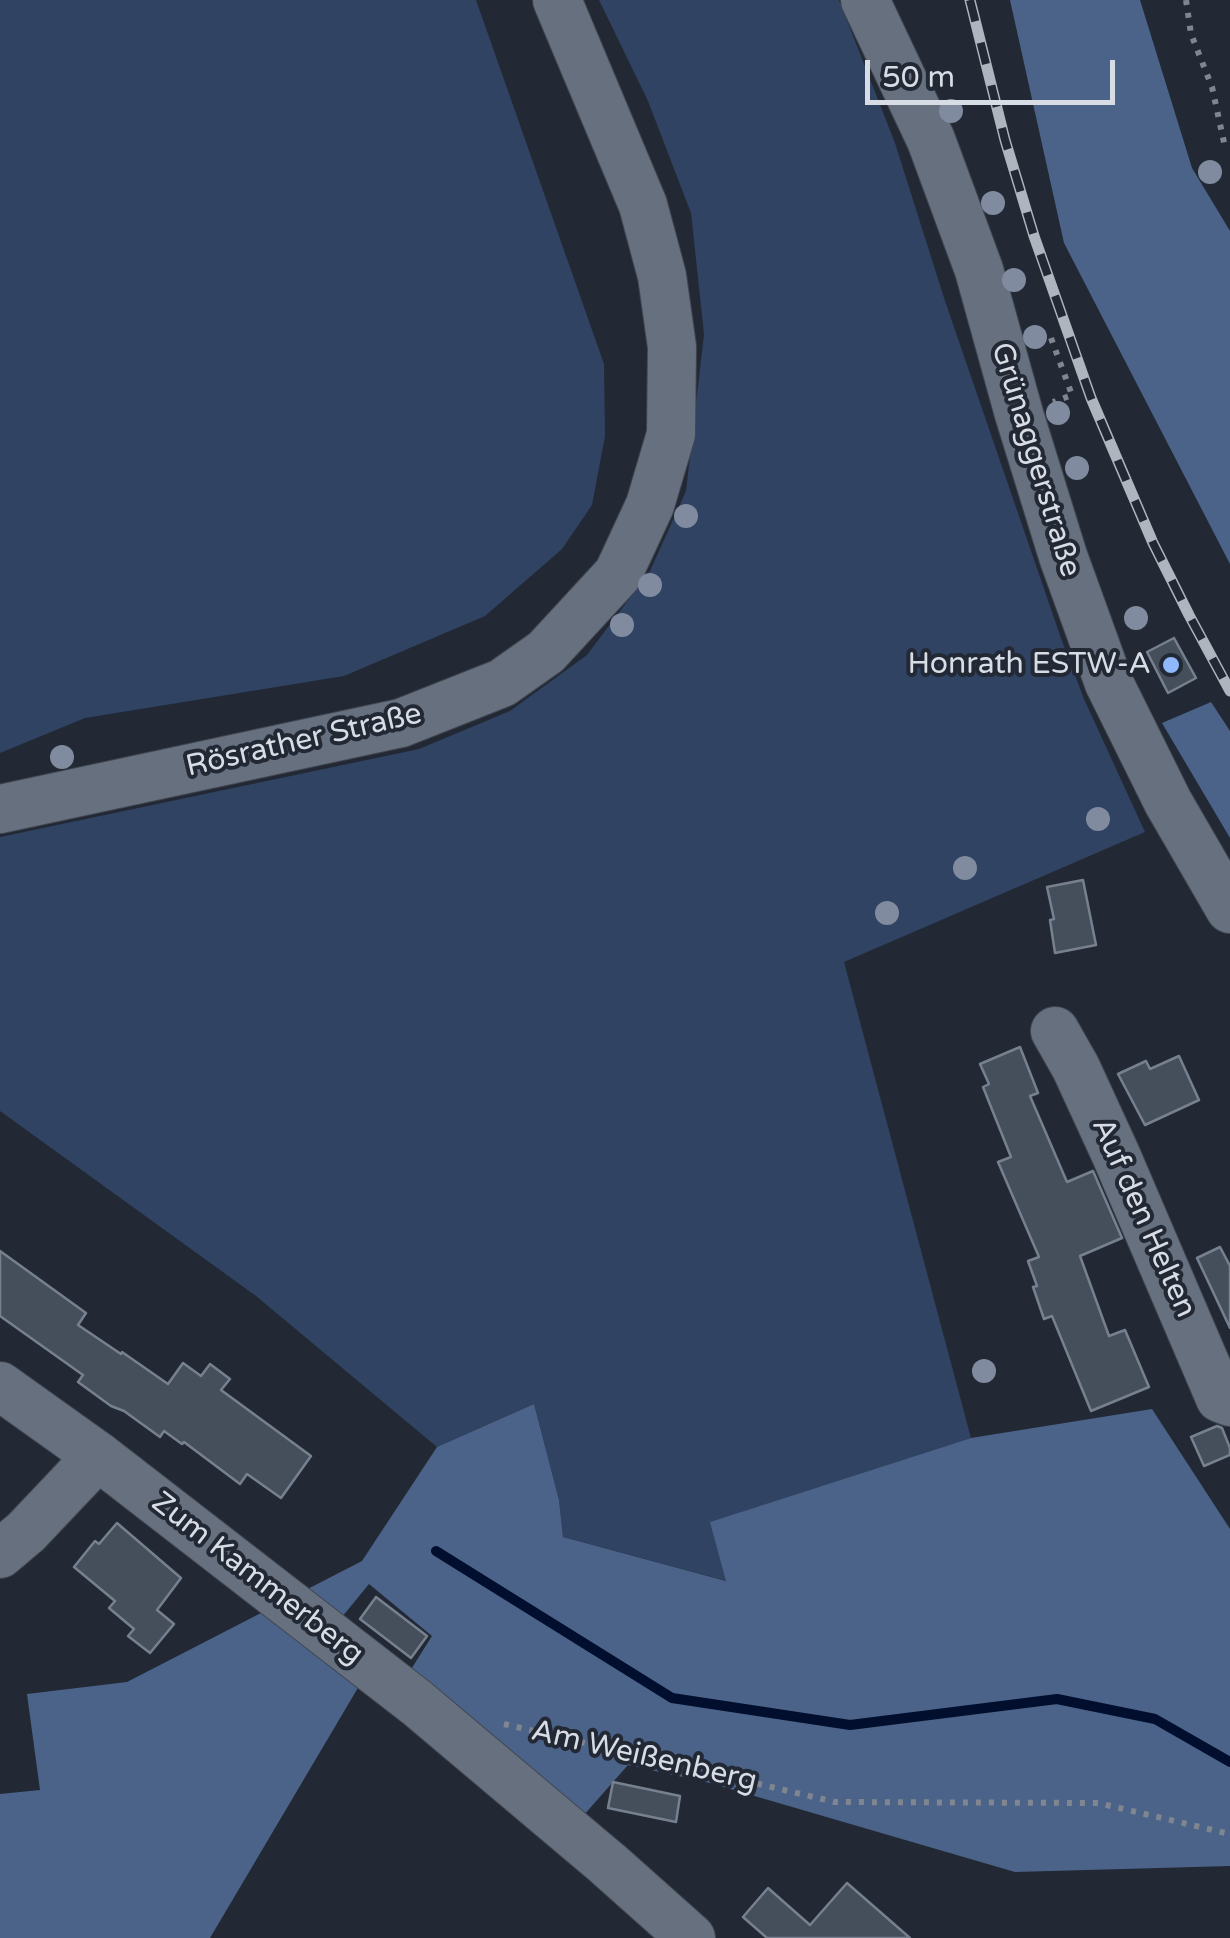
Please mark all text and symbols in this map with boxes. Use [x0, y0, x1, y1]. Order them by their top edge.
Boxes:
scale bar [870, 40, 1120, 102]
text: 50 m [882, 59, 955, 96]
street label: Grünaggerstraße [982, 338, 1088, 582]
place label: Honrath ESTW-A [907, 647, 1151, 683]
marker: Honrath ESTW-A [1160, 654, 1182, 676]
street label: Rösrather Straße [183, 696, 425, 786]
street label: Auf den Helten [1083, 1113, 1203, 1323]
street label: Zum Kammerberg [144, 1485, 370, 1673]
street label: Am Weißenberg [528, 1714, 760, 1800]

